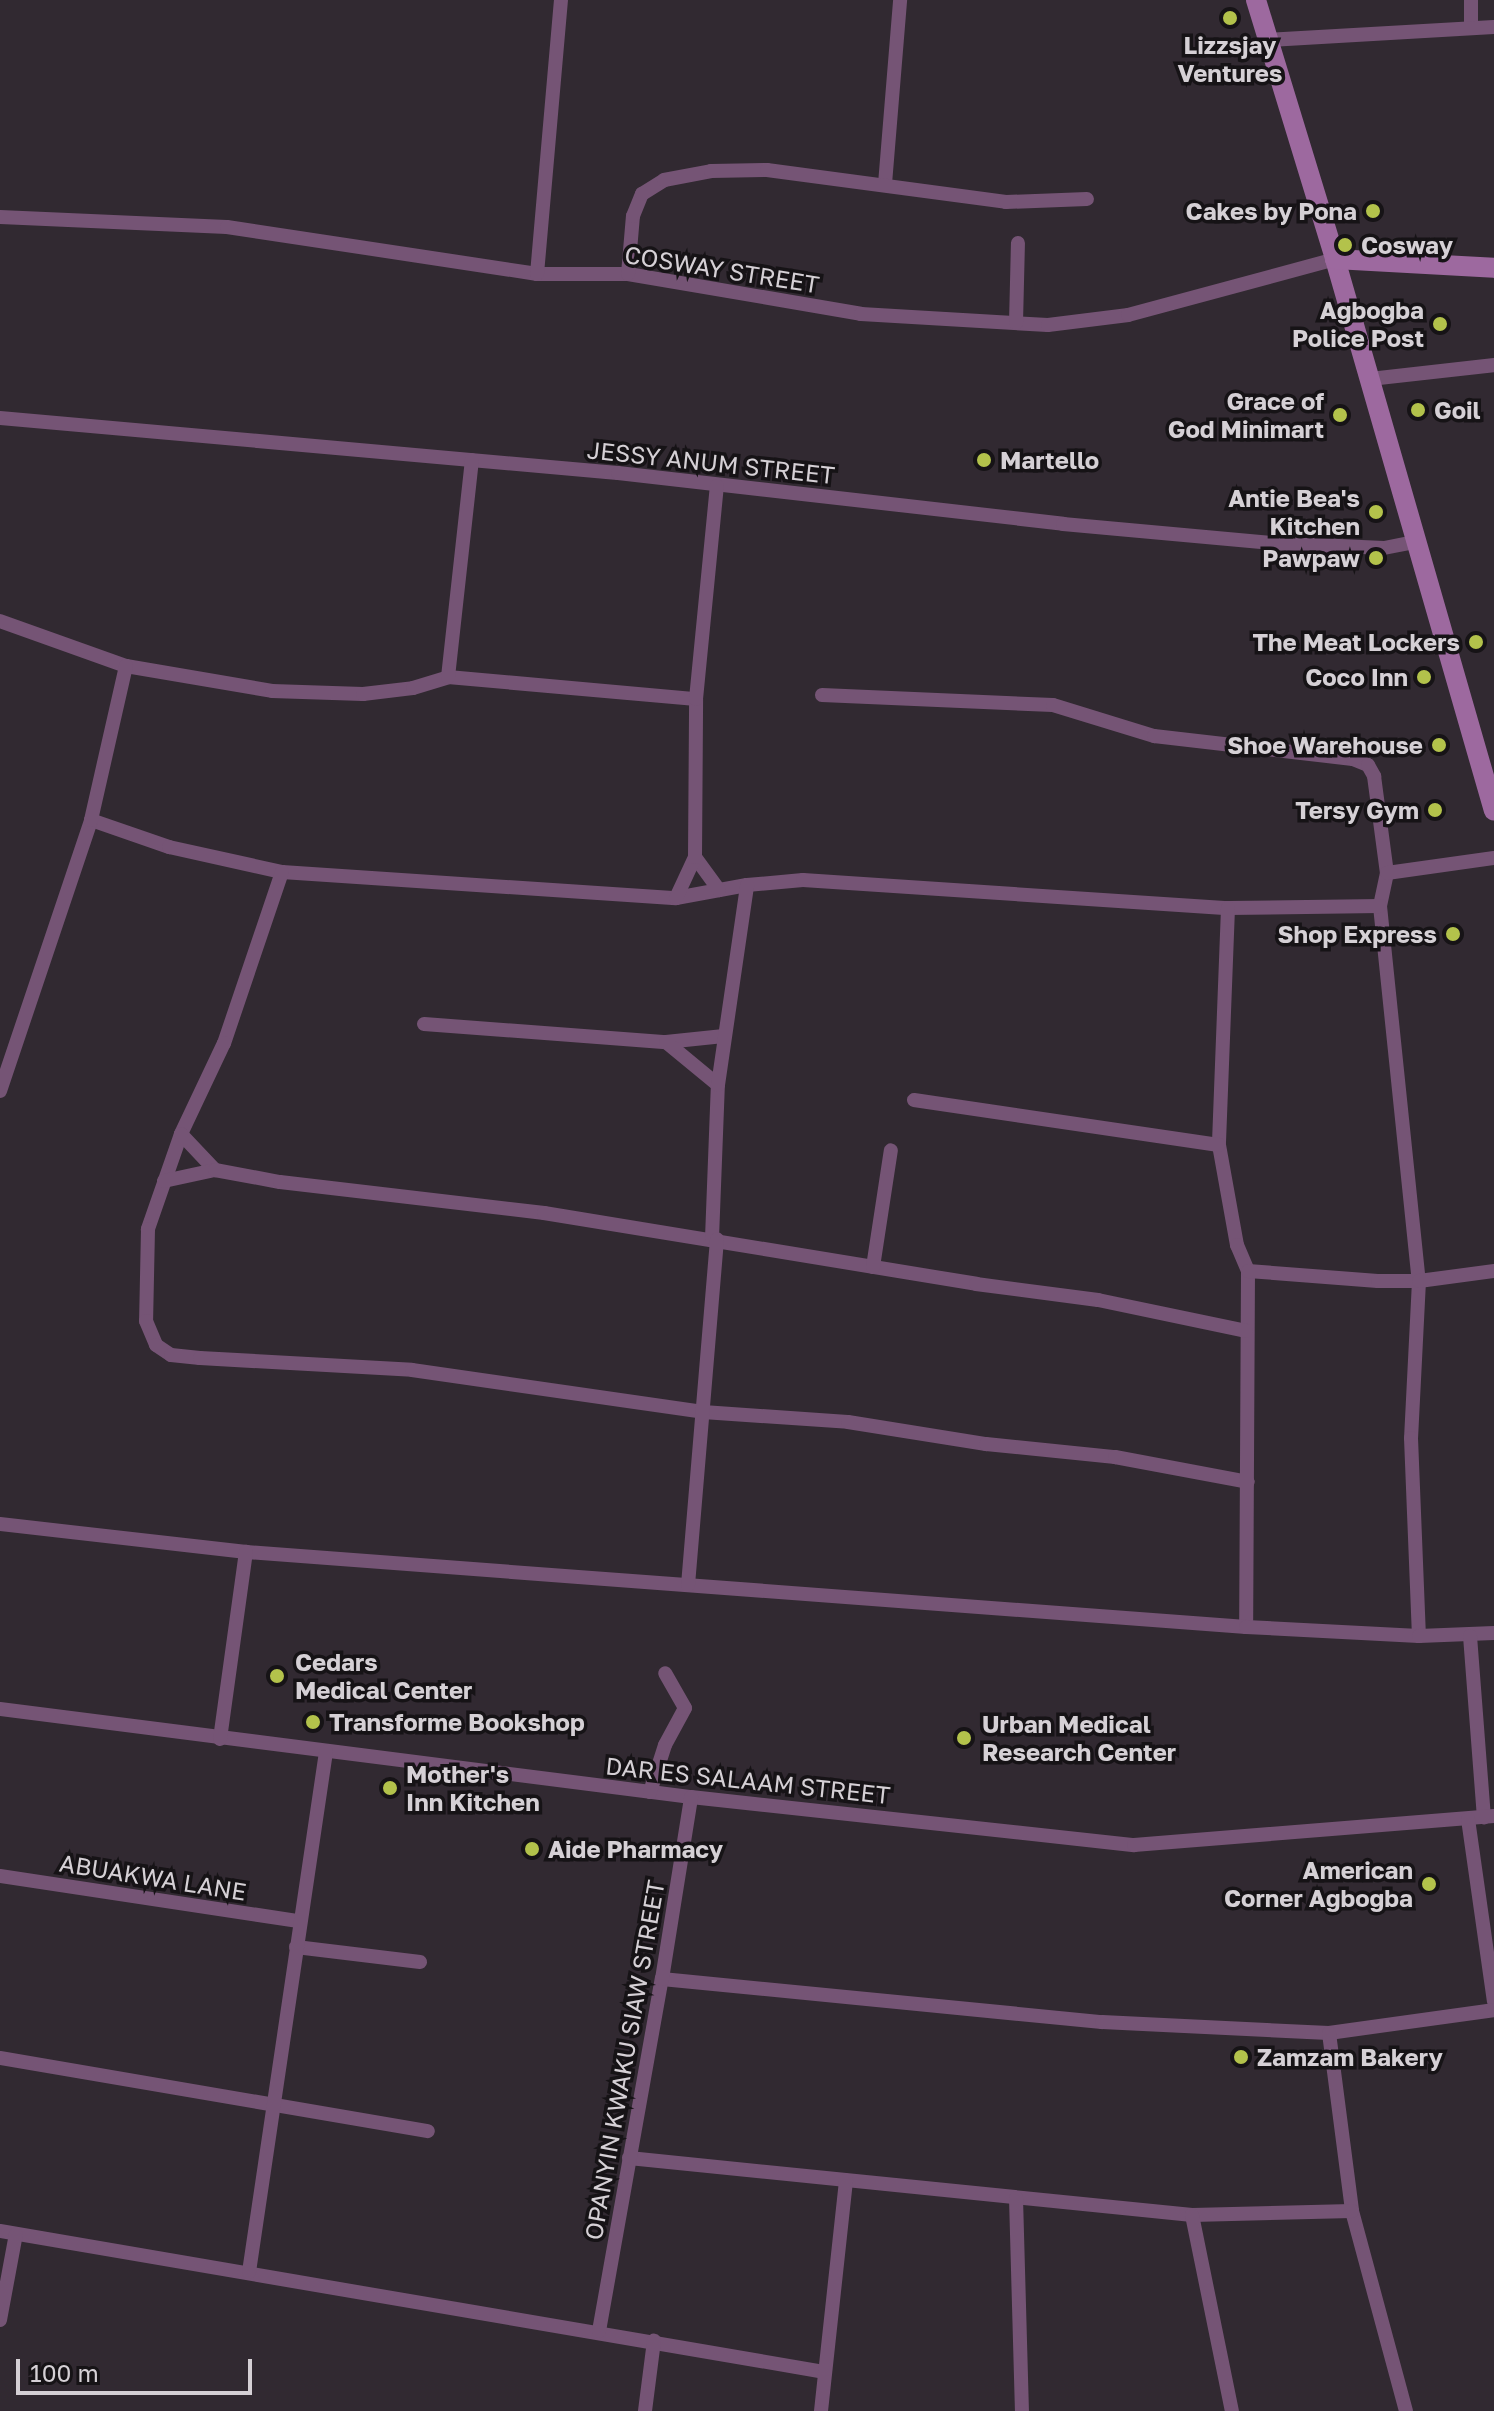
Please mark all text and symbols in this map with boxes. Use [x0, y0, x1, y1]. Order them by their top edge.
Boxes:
marker: Lizzsjay Ventures [1221, 9, 1239, 27]
place label: Lizzsjay Ventures [1178, 31, 1282, 87]
place label: Cakes by Pona [1186, 197, 1357, 225]
marker: Cakes by Pona [1364, 202, 1382, 220]
place label: Cosway [1361, 231, 1453, 259]
marker: Cosway [1336, 236, 1354, 254]
street label: COSWAY STREET [623, 239, 821, 299]
place label: Agbogba Police Post [1292, 296, 1424, 352]
marker: Agbogba Police Post [1431, 315, 1449, 333]
place label: Grace of God Minimart [1168, 387, 1324, 443]
place label: Goil [1434, 396, 1481, 424]
marker: Goil [1409, 401, 1427, 419]
marker: Grace of God Minimart [1331, 406, 1349, 424]
street label: JESSY ANUM STREET [586, 435, 836, 489]
place label: Martello [1000, 446, 1099, 474]
marker: Martello [975, 451, 993, 469]
place label: Antie Bea's Kitchen [1228, 484, 1360, 540]
marker: Antie Bea's Kitchen [1367, 503, 1385, 521]
place label: Pawpaw [1262, 544, 1360, 572]
marker: Pawpaw [1367, 549, 1385, 567]
place label: The Meat Lockers [1252, 628, 1460, 656]
marker: The Meat Lockers [1467, 633, 1485, 651]
place label: Coco Inn [1305, 663, 1408, 691]
marker: Coco Inn [1415, 668, 1433, 686]
place label: Shoe Warehouse [1227, 731, 1423, 759]
marker: Shoe Warehouse [1430, 736, 1448, 754]
place label: Tersy Gym [1295, 796, 1419, 824]
marker: Tersy Gym [1426, 801, 1444, 819]
place label: Shop Express [1278, 920, 1437, 948]
marker: Shop Express [1444, 925, 1462, 943]
place label: Cedars Medical Center [295, 1648, 472, 1704]
marker: Cedars Medical Center [266, 1665, 288, 1687]
place label: Transforme Bookshop [329, 1708, 585, 1736]
place label: Urban Medical Research Center [982, 1710, 1176, 1766]
marker: Transforme Bookshop [304, 1713, 322, 1731]
marker: Urban Medical Research Center [953, 1727, 975, 1749]
street label: DAR ES SALAAM STREET [604, 1751, 892, 1809]
place label: Mother's Inn Kitchen [406, 1760, 540, 1816]
marker: Mother's Inn Kitchen [381, 1779, 399, 1797]
place label: Aide Pharmacy [548, 1835, 723, 1863]
marker: Aide Pharmacy [523, 1840, 541, 1858]
street label: ABUAKWA LANE [57, 1848, 249, 1906]
place label: American Corner Agbogba [1224, 1856, 1413, 1912]
marker: American Corner Agbogba [1420, 1875, 1438, 1893]
street label: OPANYIN KWAKU SIAW STREET [578, 1878, 670, 2242]
place label: Zamzam Bakery [1257, 2043, 1443, 2071]
marker: Zamzam Bakery [1232, 2048, 1250, 2066]
scale bar [20, 2343, 256, 2393]
text: 100 m [30, 2358, 99, 2387]

